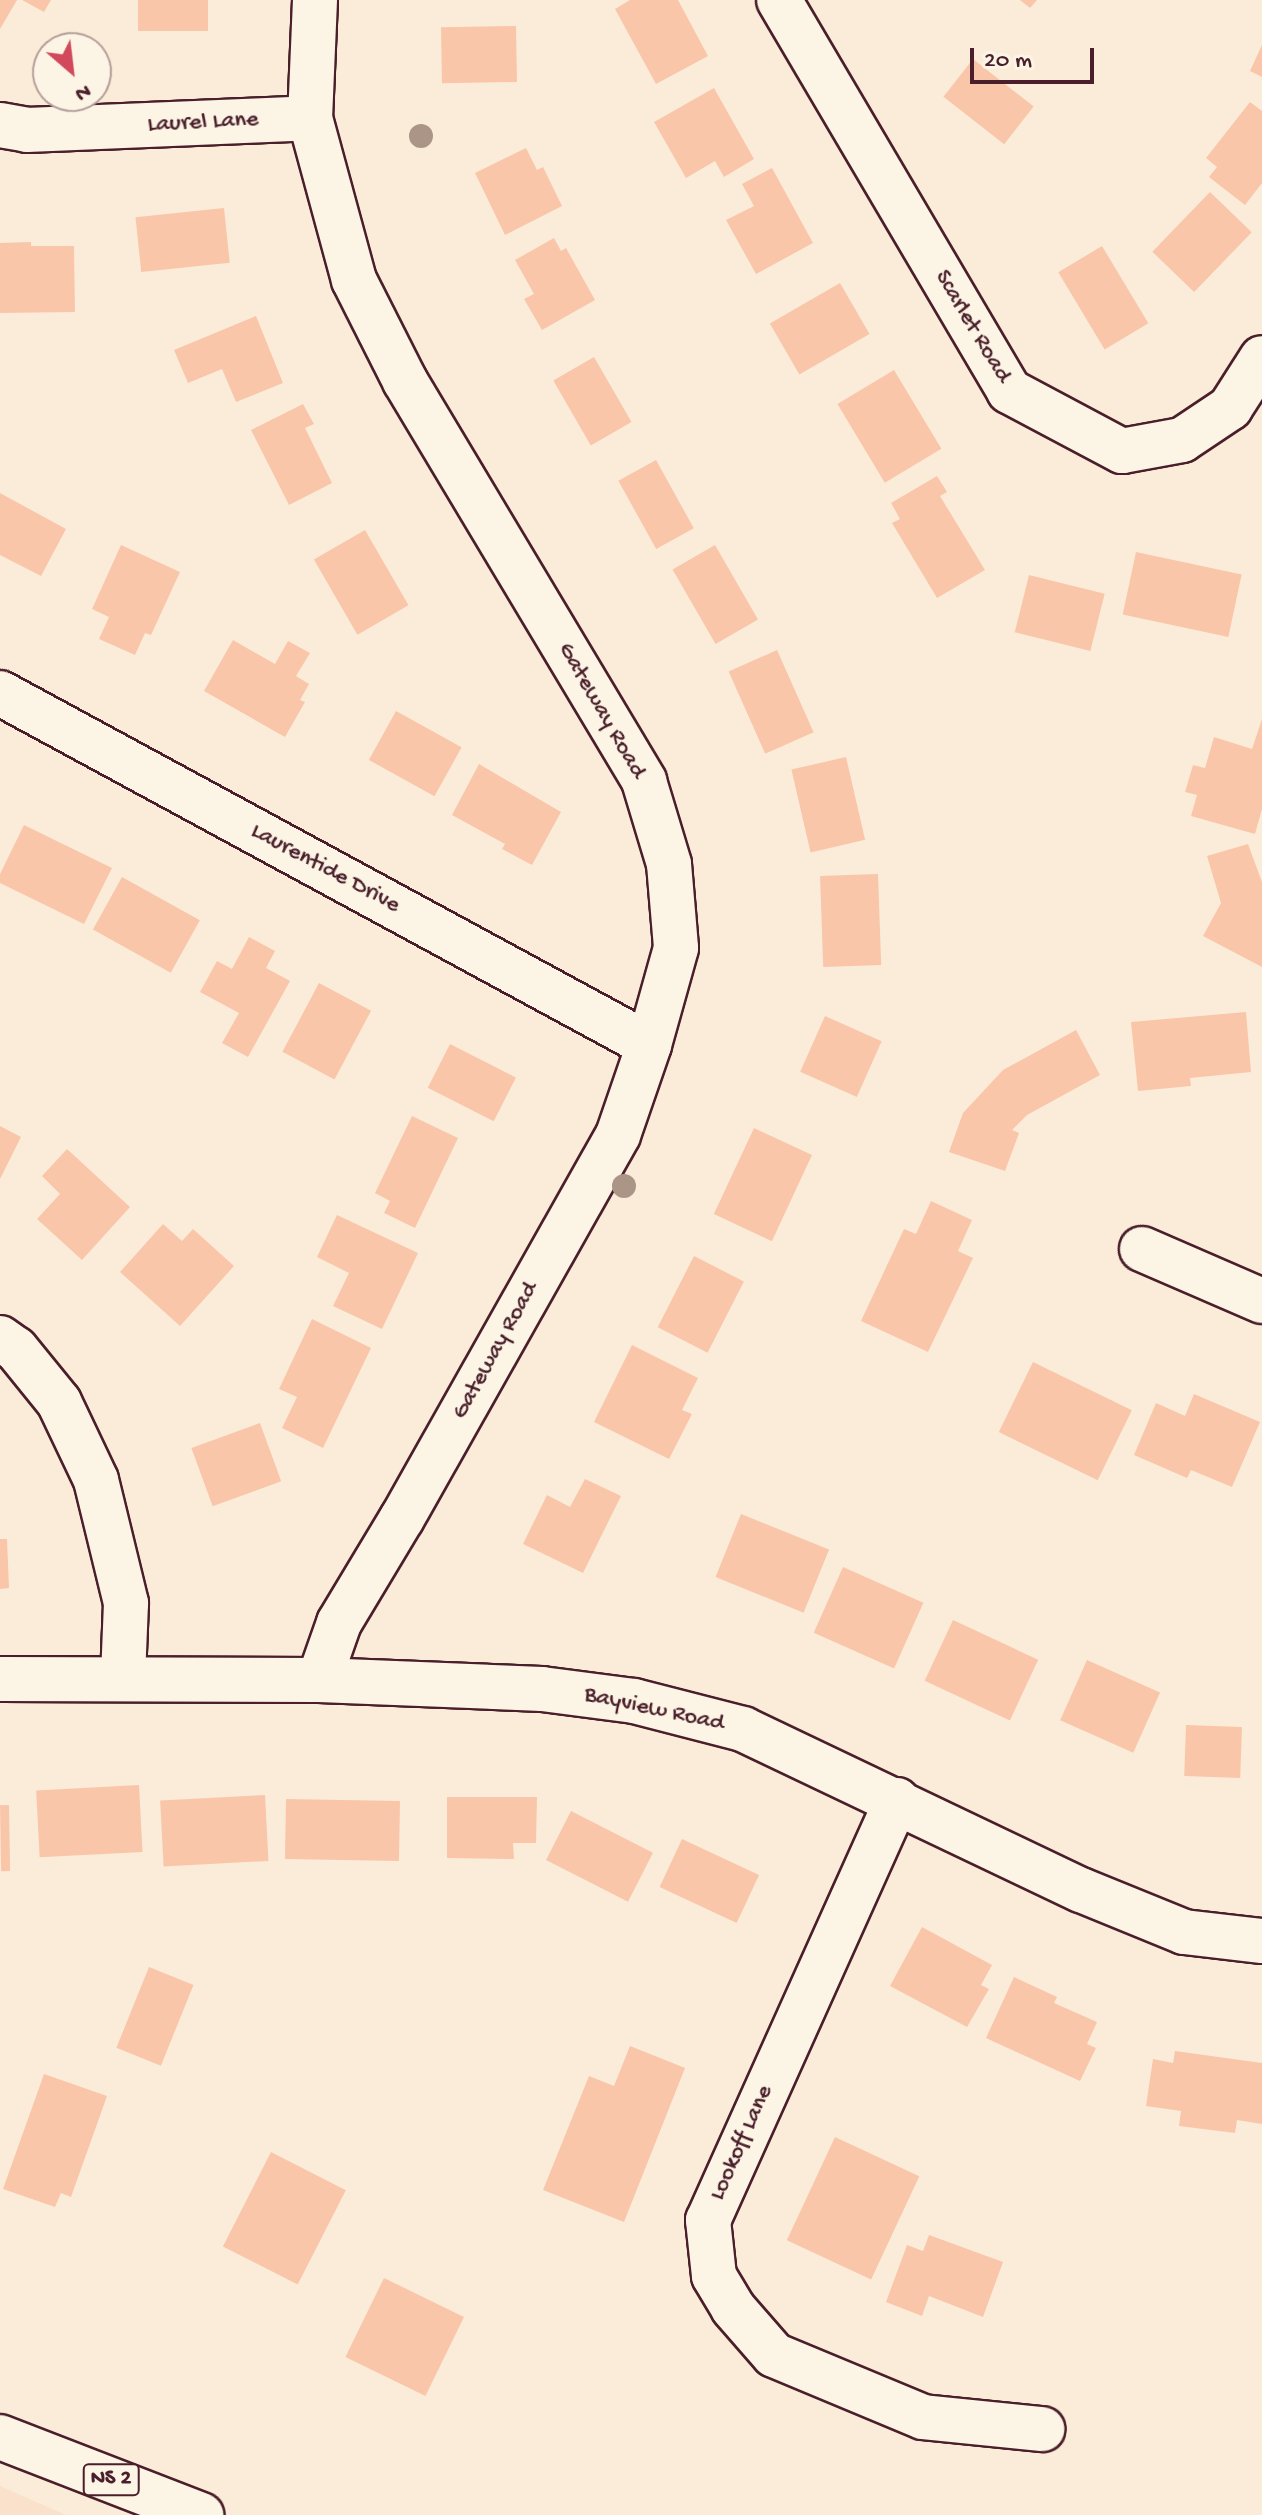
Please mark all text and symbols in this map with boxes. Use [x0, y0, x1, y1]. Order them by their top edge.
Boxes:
north arrow [32, 32, 112, 112]
scale bar [974, 32, 1098, 82]
text: 20 m [984, 47, 1032, 76]
text: N [70, 77, 95, 106]
street label: Laurel Lane [147, 106, 259, 140]
street label: Scarlet Road [927, 265, 1017, 389]
street label: Gateway Road [550, 638, 652, 784]
street label: Laurentide Drive [245, 818, 405, 920]
street label: Gateway Road [446, 1277, 546, 1425]
street label: Bayview Road [581, 1681, 727, 1739]
street label: Lookoff Lane [704, 2081, 780, 2205]
road number: NS 2 [81, 2462, 141, 2498]

